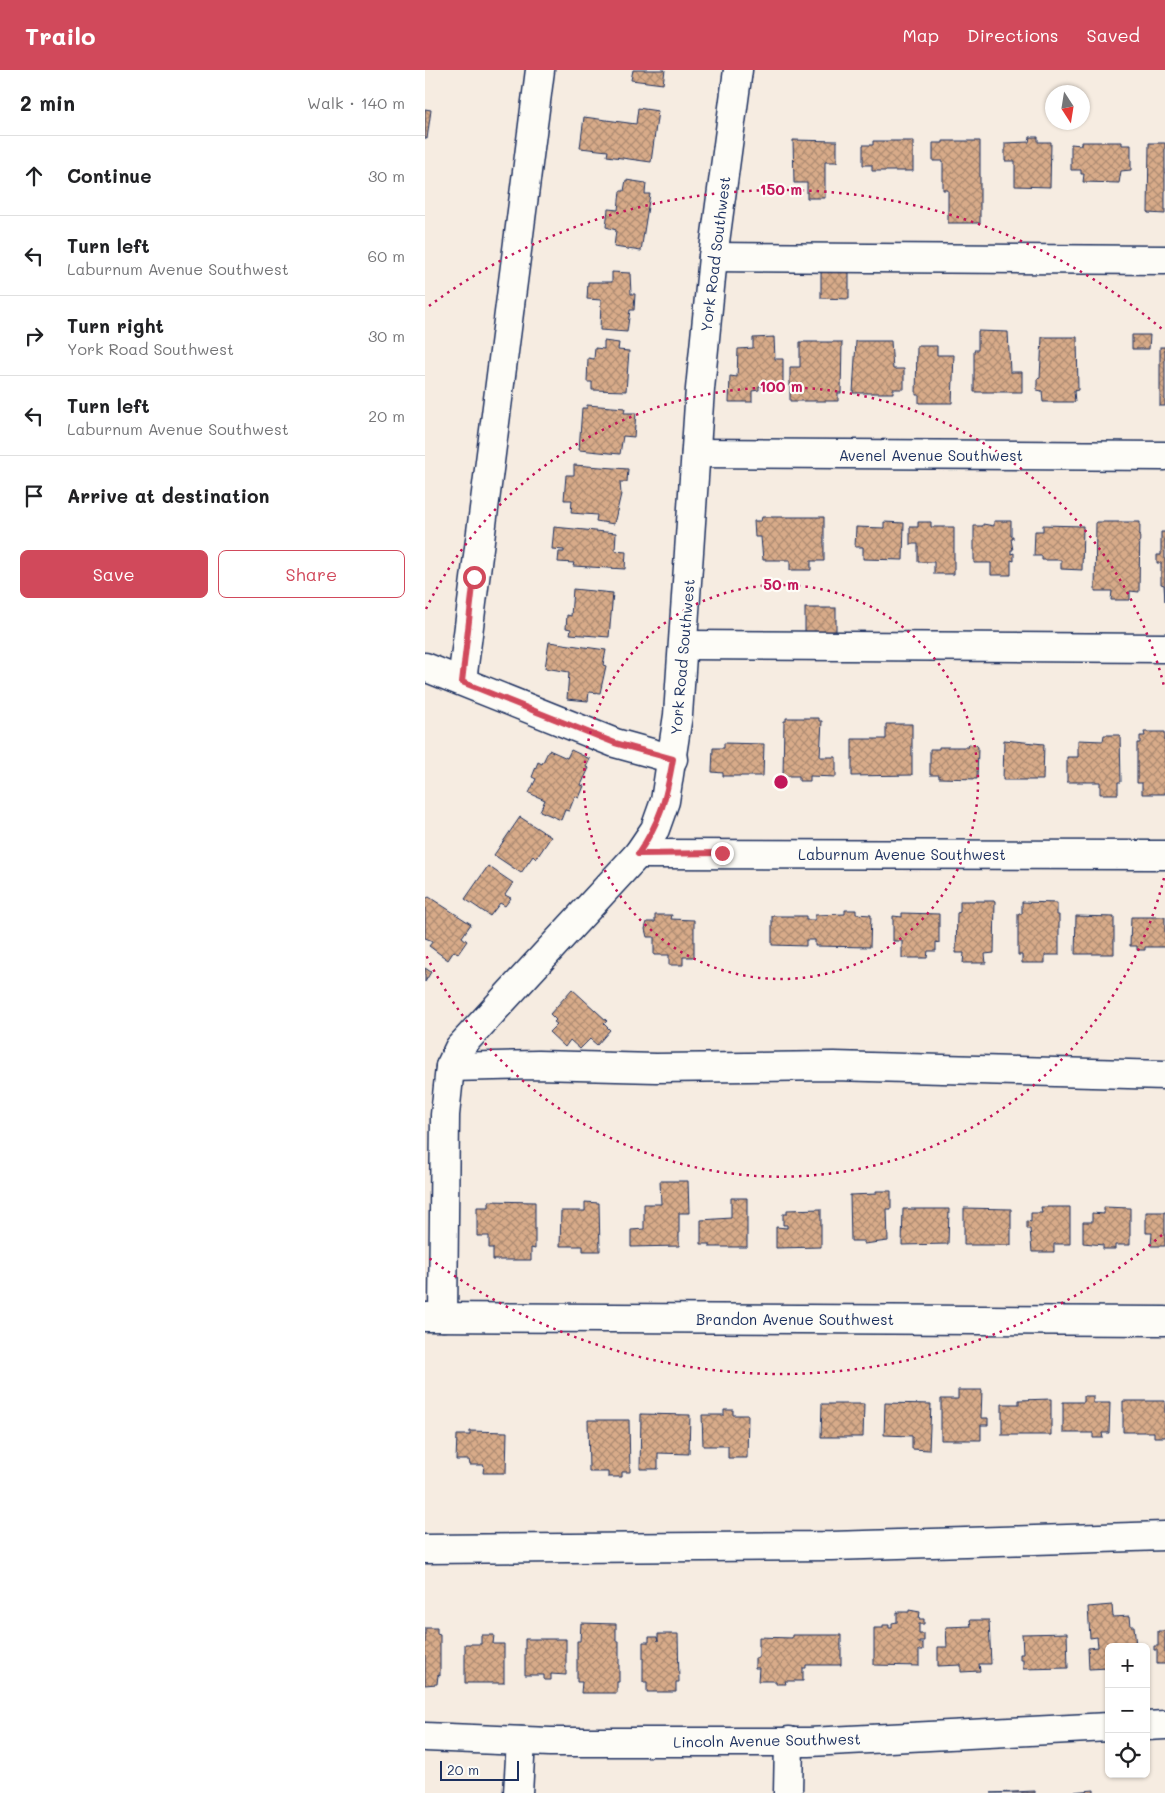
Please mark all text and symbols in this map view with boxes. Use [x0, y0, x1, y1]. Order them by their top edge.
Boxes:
text: Trailo [25, 20, 96, 51]
text: Map [902, 23, 939, 47]
text: Directions [967, 23, 1059, 47]
text: Saved [1087, 23, 1140, 47]
north arrow [1045, 85, 1090, 130]
text: 2 min [20, 89, 75, 116]
text: Walk · 140 m [307, 92, 405, 113]
icon: ahead [20, 162, 48, 190]
text: Continue [67, 163, 152, 188]
text: 30 m [368, 165, 405, 186]
street label: York Road Southwest [696, 175, 734, 333]
text: 150 m [760, 179, 802, 199]
text: Turn left [67, 233, 150, 258]
icon: left [20, 242, 48, 270]
text: 60 m [368, 245, 405, 266]
text: Laburnum Avenue Southwest [67, 258, 289, 279]
text: Turn right [67, 313, 164, 338]
icon: right [20, 322, 48, 350]
text: 30 m [368, 325, 405, 346]
text: York Road Southwest [67, 338, 234, 359]
text: 100 m [759, 376, 803, 396]
text: Turn left [67, 393, 150, 418]
icon: left [20, 402, 48, 430]
text: 20 m [368, 405, 405, 426]
text: Laburnum Avenue Southwest [67, 418, 289, 439]
street label: Avenel Avenue Southwest [839, 445, 1023, 465]
icon: arrive [20, 482, 48, 510]
text: Arrive at destination [67, 483, 270, 508]
button: Save [20, 550, 208, 598]
button: Share [218, 550, 405, 598]
route start [463, 566, 486, 589]
text: 50 m [763, 574, 799, 594]
street label: York Road Southwest [665, 578, 699, 736]
centre of rings [772, 773, 790, 791]
route end [711, 842, 734, 865]
street label: Laburnum Avenue Southwest [798, 844, 1006, 864]
street label: Brandon Avenue Southwest [696, 1309, 894, 1329]
map controls [1105, 1643, 1150, 1778]
button: + [1105, 1643, 1150, 1688]
button: − [1105, 1688, 1150, 1733]
street label: Lincoln Avenue Southwest [673, 1728, 861, 1752]
button: locate [1105, 1733, 1150, 1778]
scale bar [440, 1758, 519, 1781]
text: 20 m [447, 1760, 479, 1779]

